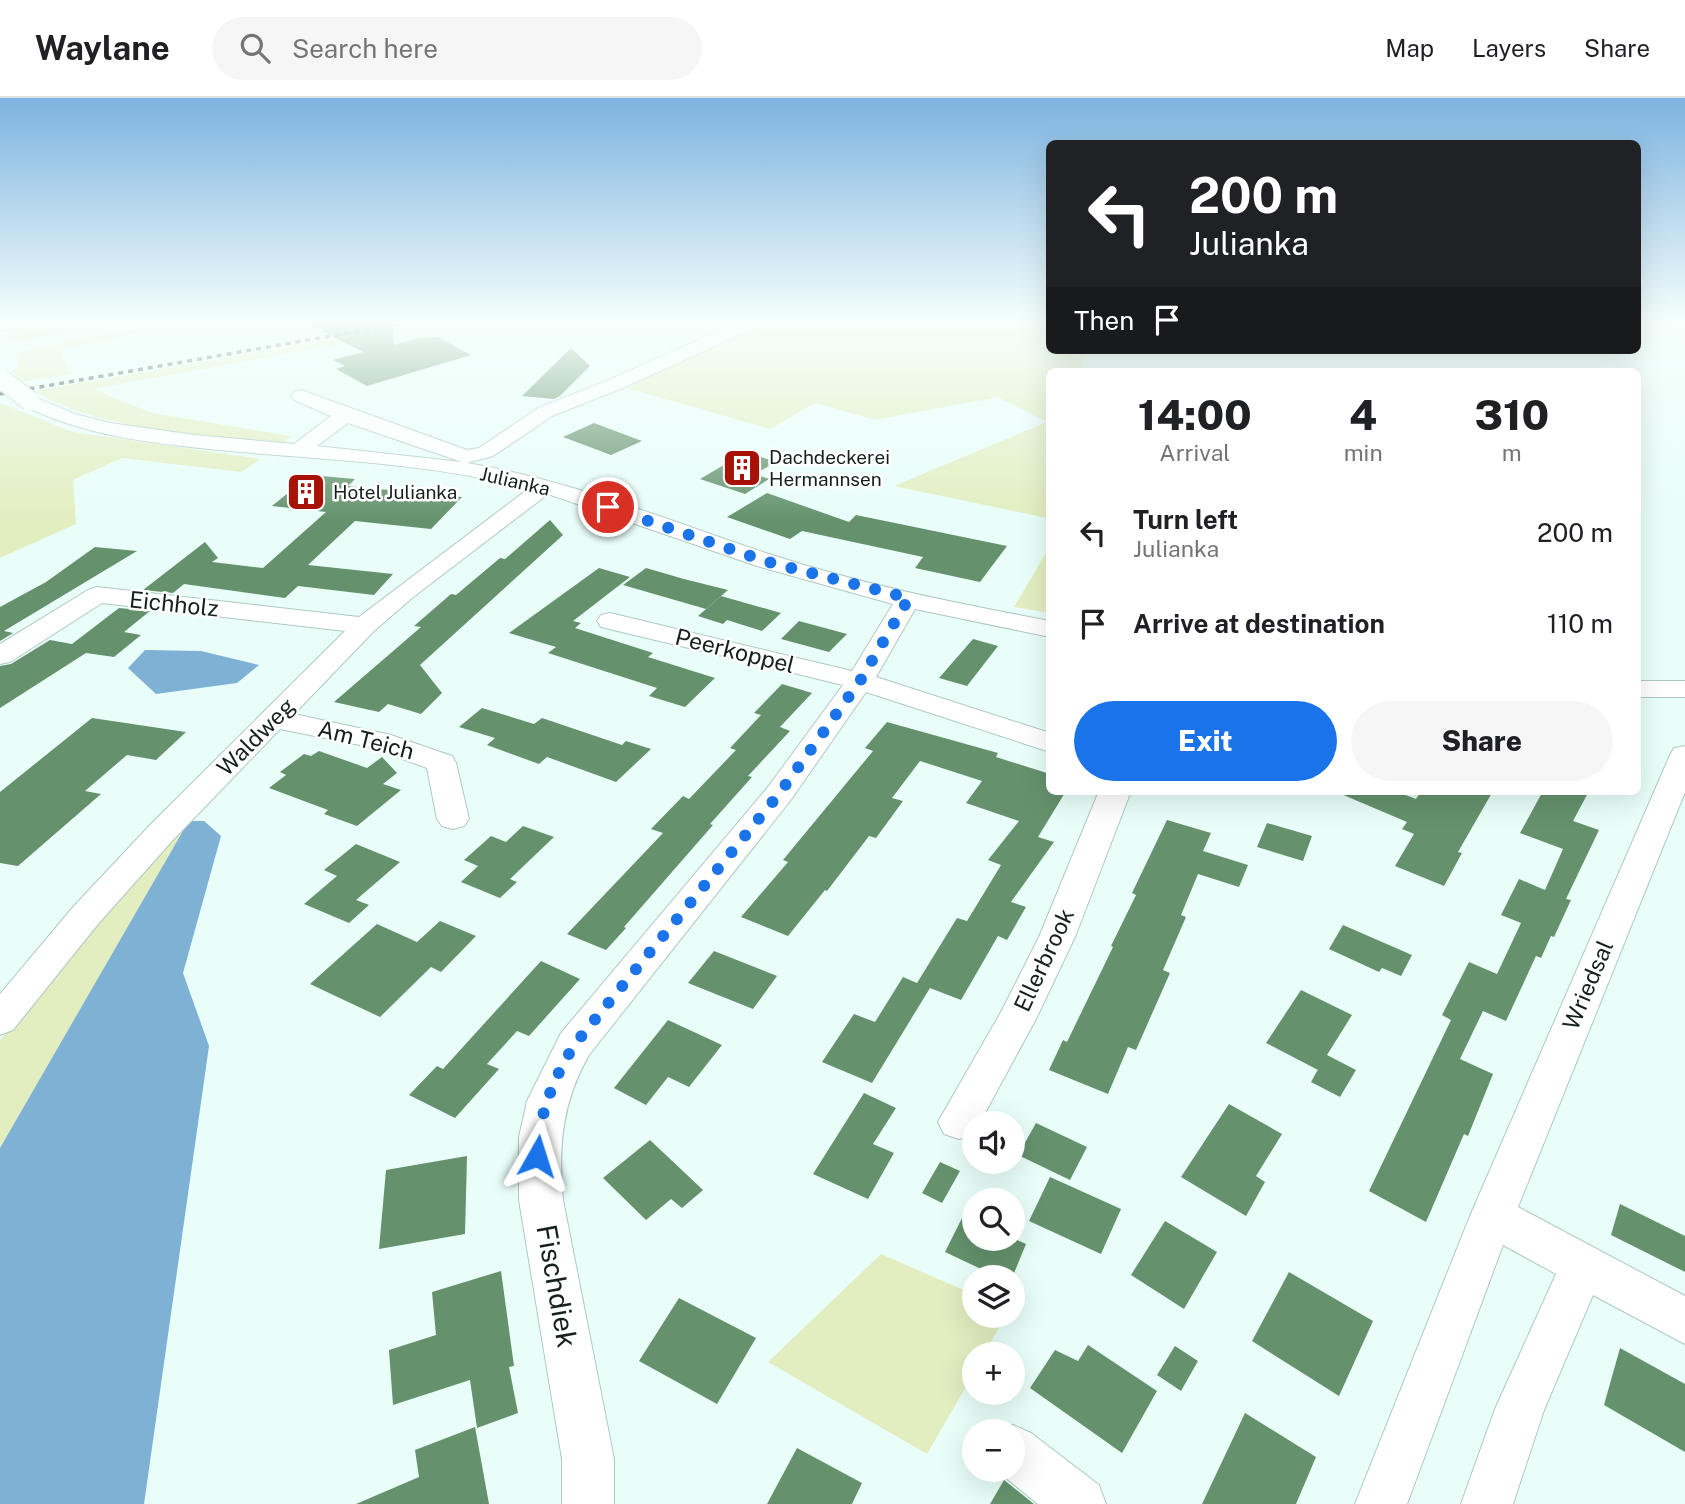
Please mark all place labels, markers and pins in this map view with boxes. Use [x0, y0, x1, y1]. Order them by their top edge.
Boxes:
place label: Dachdeckerei Hermannsen [769, 446, 890, 490]
building icon: Dachdeckerei Hermannsen [721, 447, 763, 489]
building icon: Hotel Julianka [285, 471, 327, 513]
pin [578, 477, 638, 537]
place label: Hotel Julianka [333, 481, 457, 503]

